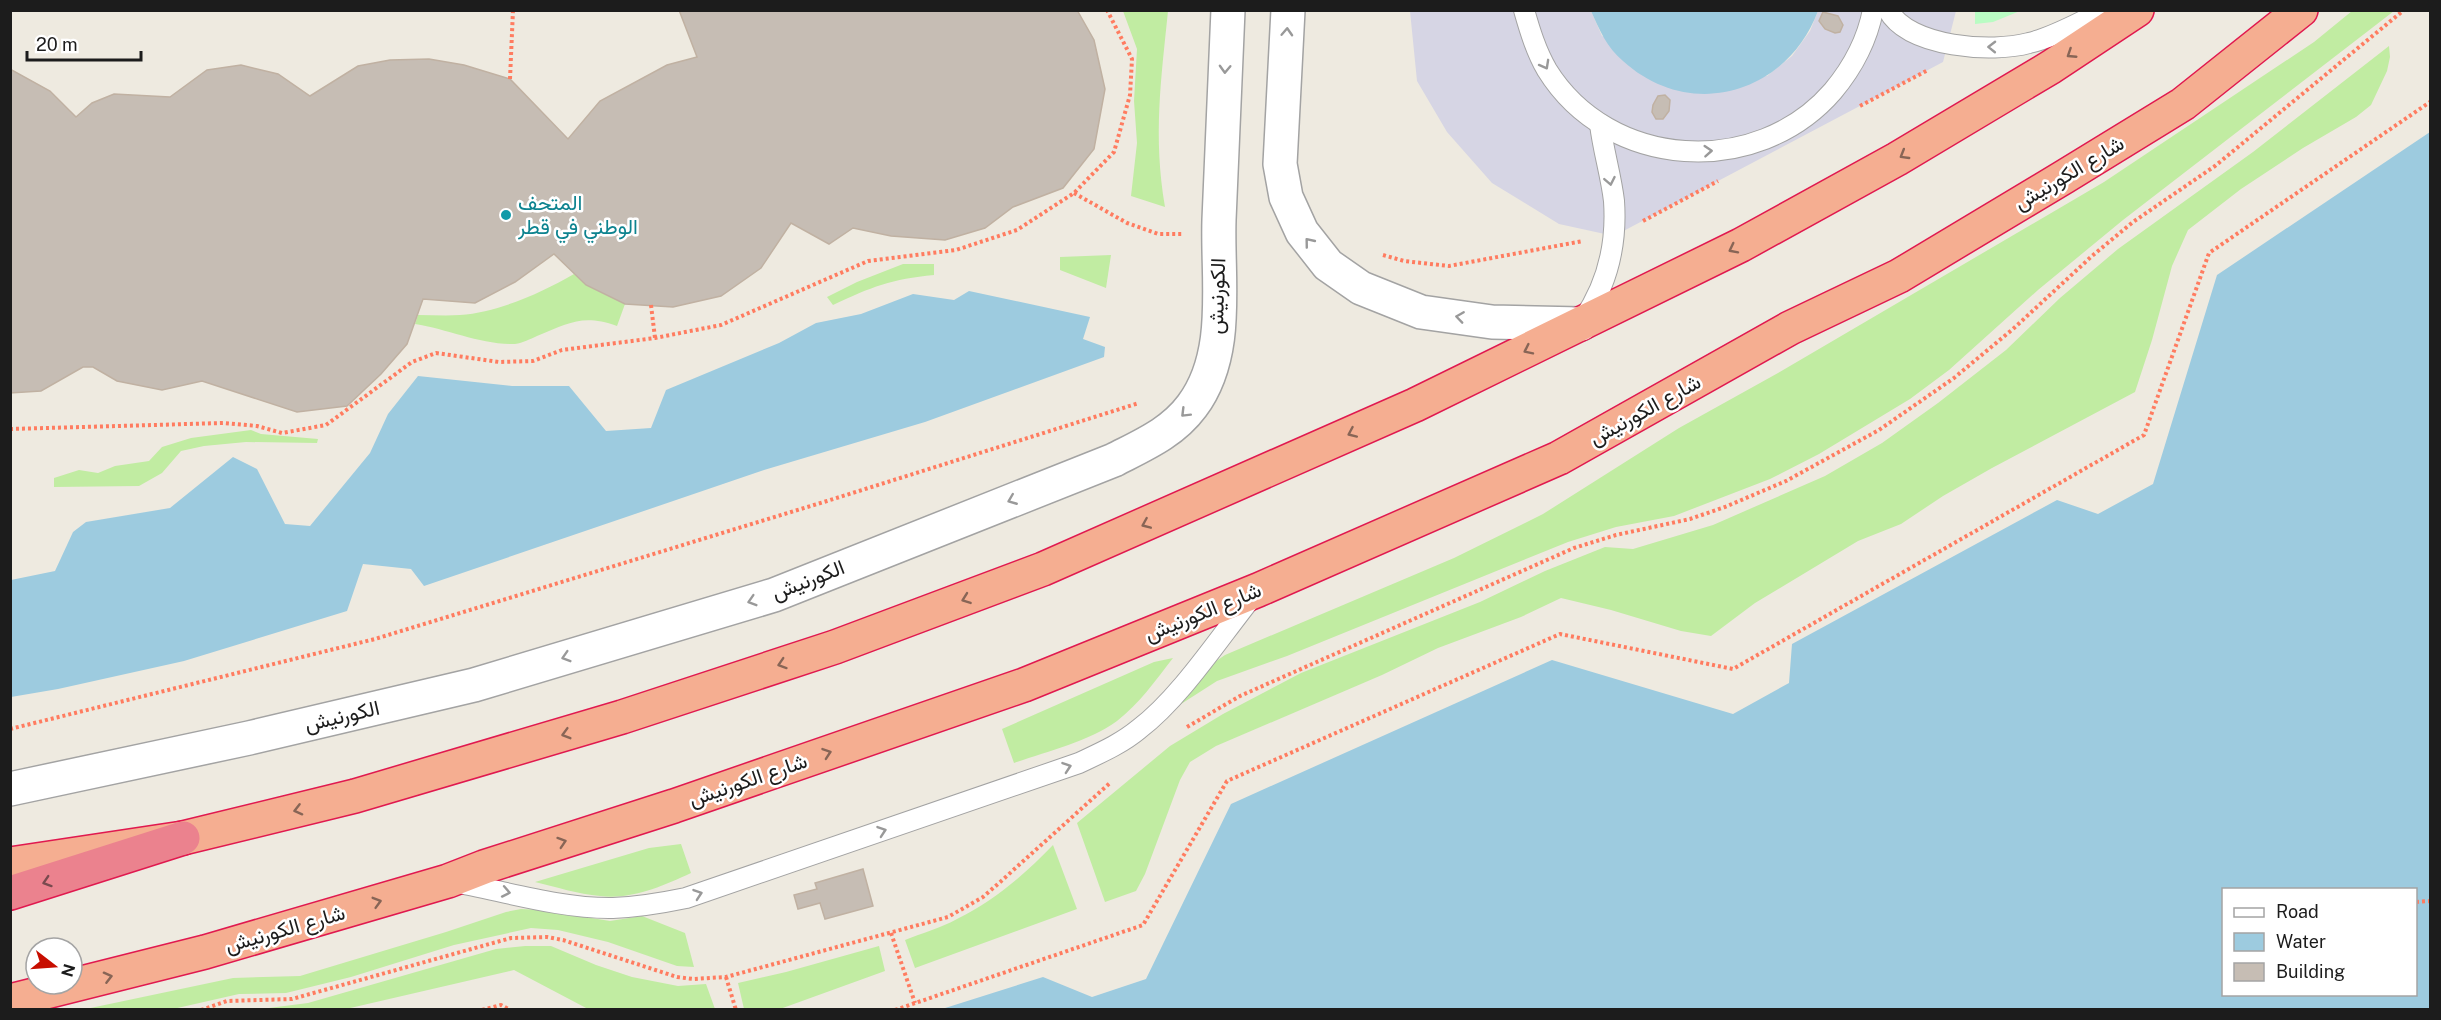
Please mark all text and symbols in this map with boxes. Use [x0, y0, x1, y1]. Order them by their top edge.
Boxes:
scale bar [27, 24, 141, 62]
one-way arrow [1280, 28, 1293, 37]
text: 20 m [36, 34, 78, 55]
one-way arrow [1987, 41, 1996, 54]
one-way arrow [2066, 47, 2077, 58]
one-way arrow [1538, 58, 1550, 69]
one-way arrow [1219, 64, 1232, 73]
street label: شارع الكورنيش [2009, 130, 2129, 217]
one-way arrow [1704, 145, 1713, 158]
one-way arrow [1900, 148, 1910, 159]
one-way arrow [1603, 176, 1616, 186]
place label: المتحف الوطني في قطر [517, 190, 638, 244]
marker: المتحف الوطني في قطر [499, 208, 513, 222]
one-way arrow [1305, 237, 1316, 248]
one-way arrow [1729, 242, 1739, 253]
street label: الكورنيش [1203, 257, 1231, 335]
one-way arrow [1455, 312, 1464, 324]
one-way arrow [1524, 343, 1535, 354]
street label: شارع الكورنيش [1585, 369, 1706, 452]
one-way arrow [1181, 406, 1192, 417]
one-way arrow [1347, 426, 1358, 438]
one-way arrow [1008, 493, 1019, 505]
one-way arrow [1142, 517, 1153, 529]
street label: الكورنيش [768, 554, 848, 606]
street label: شارع الكورنيش [1141, 577, 1266, 648]
one-way arrow [961, 591, 972, 604]
one-way arrow [747, 594, 758, 606]
one-way arrow [561, 650, 572, 662]
one-way arrow [777, 657, 788, 669]
street label: الكورنيش [302, 695, 382, 737]
one-way arrow [561, 727, 572, 739]
street label: شارع الكورنيش [685, 748, 811, 813]
one-way arrow [821, 748, 832, 760]
one-way arrow [1061, 762, 1072, 775]
one-way arrow [293, 802, 303, 815]
one-way arrow [876, 825, 887, 838]
one-way arrow [556, 836, 567, 849]
one-way arrow [42, 874, 53, 887]
one-way arrow [500, 885, 510, 898]
legend [2222, 888, 2417, 996]
one-way arrow [692, 889, 703, 901]
one-way arrow [371, 897, 382, 909]
street label: شارع الكورنيش [222, 899, 348, 960]
text: Road [2276, 901, 2319, 922]
text: Water [2276, 931, 2326, 952]
north arrow [24, 936, 84, 996]
text: N [57, 961, 79, 979]
text: Building [2276, 961, 2345, 982]
one-way arrow [102, 972, 113, 984]

